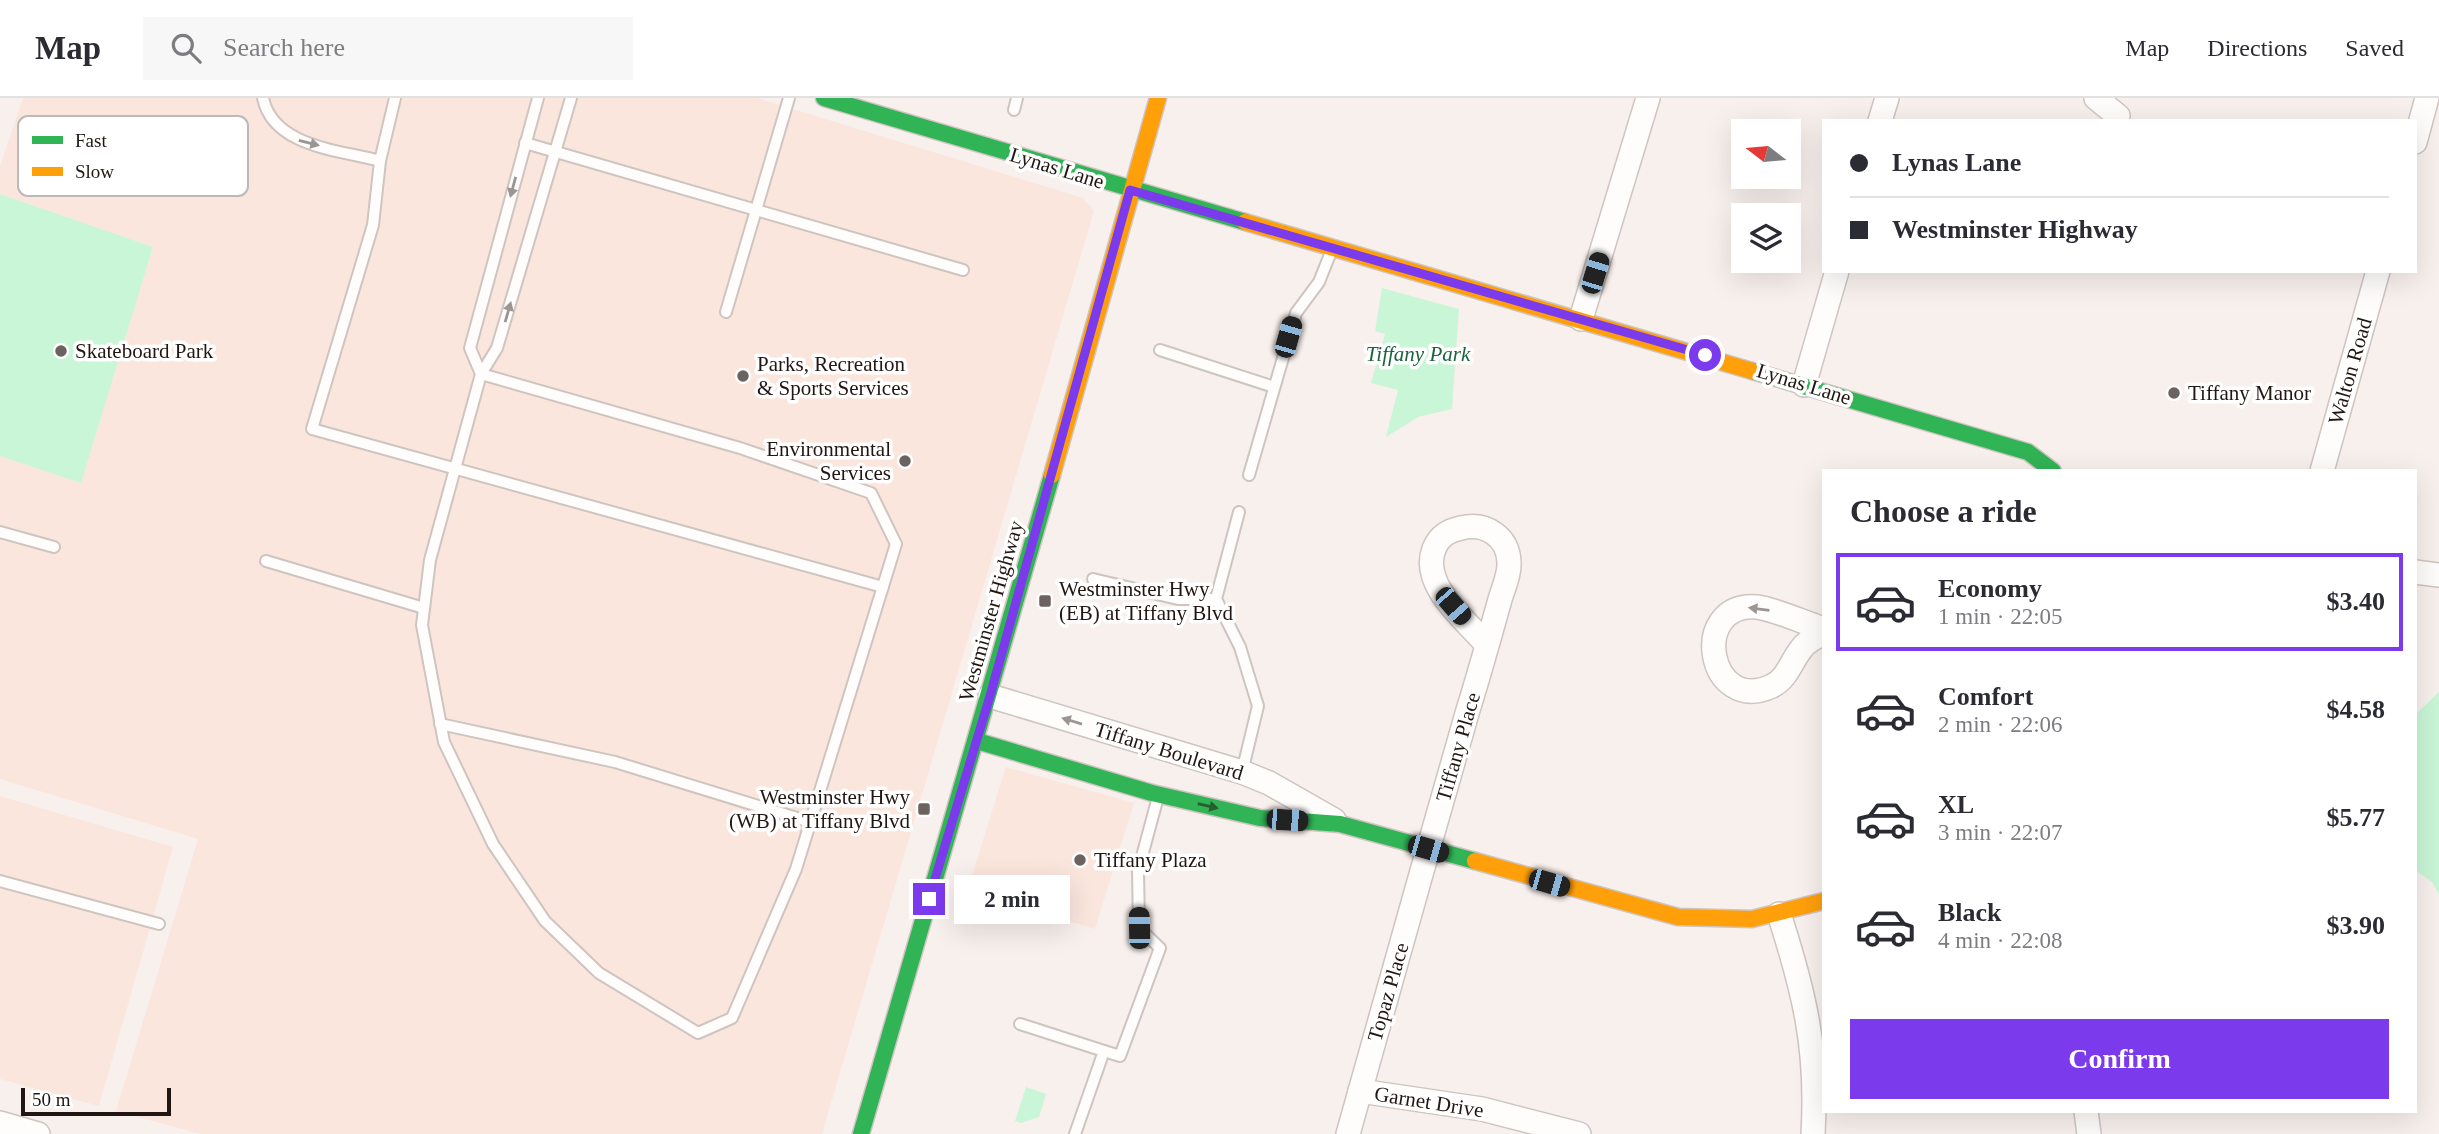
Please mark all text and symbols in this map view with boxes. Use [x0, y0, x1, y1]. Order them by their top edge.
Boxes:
search box [143, 17, 633, 80]
icon: search [167, 29, 205, 67]
text: Map [35, 30, 101, 66]
text: Search here [223, 33, 345, 62]
text: Map [2125, 35, 2169, 61]
text: Directions [2207, 35, 2307, 61]
text: Saved [2345, 35, 2404, 61]
legend [18, 116, 248, 196]
north arrow [1731, 119, 1801, 189]
map controls [1731, 119, 1801, 273]
text: Fast [75, 130, 107, 151]
one-way arrow [298, 138, 320, 149]
street label: Lynas Lane [1007, 142, 1107, 194]
text: Lynas Lane [1892, 148, 2021, 177]
text: Slow [75, 161, 114, 182]
one-way arrow [507, 176, 518, 198]
button: layers [1731, 203, 1801, 273]
text: Westminster Highway [1892, 215, 2138, 244]
car [1579, 250, 1612, 296]
one-way arrow [503, 301, 513, 322]
car [1273, 314, 1304, 360]
street label: Walton Road [2323, 314, 2377, 427]
place label: Skateboard Park [75, 339, 214, 363]
route start [1689, 339, 1721, 371]
park label: Tiffany Park [1366, 342, 1471, 366]
marker: Skateboard Park [53, 343, 69, 359]
place label: Parks, Recreation & Sports Services [757, 352, 909, 400]
street label: Lynas Lane [1754, 358, 1854, 410]
marker: Parks, Recreation & Sports Services [735, 368, 751, 384]
place label: Tiffany Manor [2188, 381, 2311, 405]
marker: Tiffany Manor [2166, 385, 2182, 401]
place label: Environmental Services [766, 437, 891, 485]
marker: Environmental Services [897, 453, 913, 469]
text: Choose a ride [1850, 493, 2037, 529]
street label: Westminster Highway [954, 517, 1028, 704]
icon: car [1854, 571, 1917, 634]
text: Economy [1938, 574, 2042, 603]
place label: Westminster Hwy (EB) at Tiffany Blvd [1059, 577, 1234, 625]
car [1432, 583, 1475, 629]
text: $3.40 [2327, 587, 2385, 616]
marker: Westminster Hwy (EB) at Tiffany Blvd [1037, 593, 1053, 609]
one-way arrow [1748, 604, 1770, 615]
text: 1 min · 22:05 [1938, 604, 2063, 629]
icon: car [1854, 679, 1917, 742]
text: Comfort [1938, 682, 2033, 711]
street label: Tiffany Place [1431, 690, 1485, 804]
text: $4.58 [2327, 695, 2385, 724]
text: 2 min · 22:06 [1938, 712, 2063, 737]
one-way arrow [1061, 715, 1082, 725]
street label: Tiffany Boulevard [1092, 717, 1247, 785]
place label: Westminster Hwy (WB) at Tiffany Blvd [729, 785, 910, 833]
icon: car [1854, 787, 1917, 850]
text: XL [1938, 790, 1974, 819]
one-way arrow [1197, 800, 1219, 811]
marker: Westminster Hwy (WB) at Tiffany Blvd [916, 801, 932, 817]
text: $5.77 [2327, 803, 2385, 832]
car [1266, 808, 1309, 832]
text: 3 min · 22:07 [1938, 820, 2063, 845]
car [1405, 833, 1452, 865]
place label: Tiffany Plaza [1094, 848, 1207, 872]
marker: Tiffany Plaza [1072, 852, 1088, 868]
car [1526, 867, 1573, 899]
callout: 2 min [954, 874, 1069, 924]
route end [913, 883, 945, 915]
text: 2 min [984, 887, 1040, 912]
icon: car [1854, 895, 1917, 958]
text: Black [1938, 898, 2002, 927]
car [1129, 907, 1150, 949]
text: $3.90 [2327, 911, 2385, 940]
text: 4 min · 22:08 [1938, 928, 2063, 953]
street label: Topaz Place [1362, 940, 1414, 1044]
button: Confirm [1850, 1019, 2389, 1099]
street label: Garnet Drive [1373, 1082, 1485, 1122]
scale bar [21, 1085, 172, 1117]
text: 50 m [32, 1089, 71, 1110]

